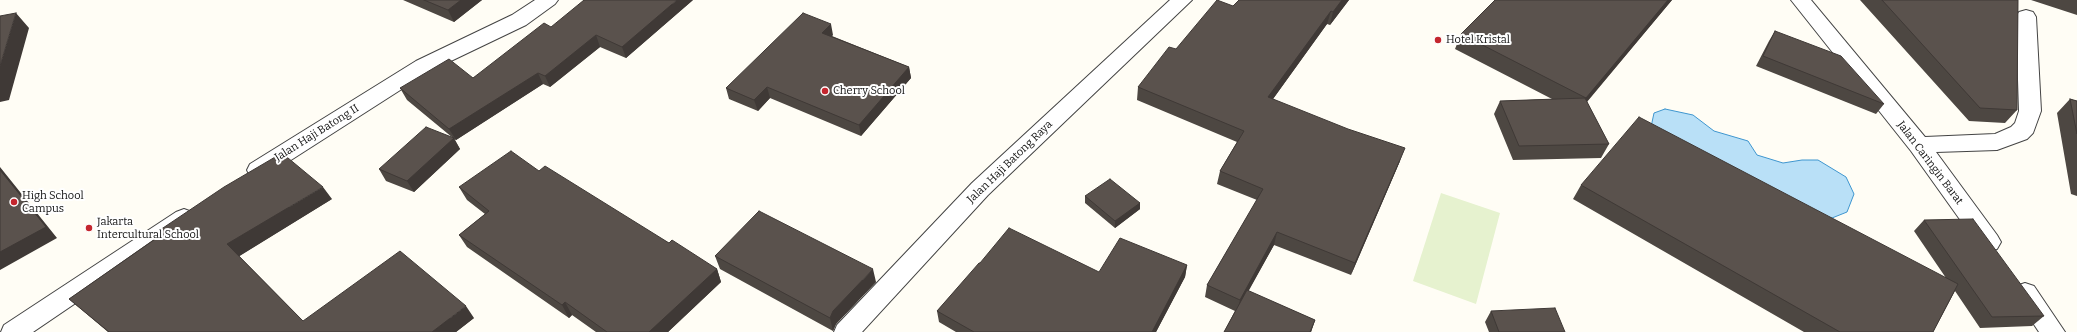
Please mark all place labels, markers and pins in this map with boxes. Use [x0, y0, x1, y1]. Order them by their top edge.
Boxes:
place label: Hotel Kristal [1446, 33, 1510, 47]
marker: Hotel Kristal [1433, 35, 1443, 45]
place label: Cherry School [833, 84, 905, 98]
marker: Cherry School [820, 86, 830, 96]
place label: High School Campus [22, 189, 84, 215]
marker: High School Campus [9, 197, 19, 207]
place label: Jakarta Intercultural School [97, 215, 199, 241]
marker: Jakarta Intercultural School [84, 223, 94, 233]

